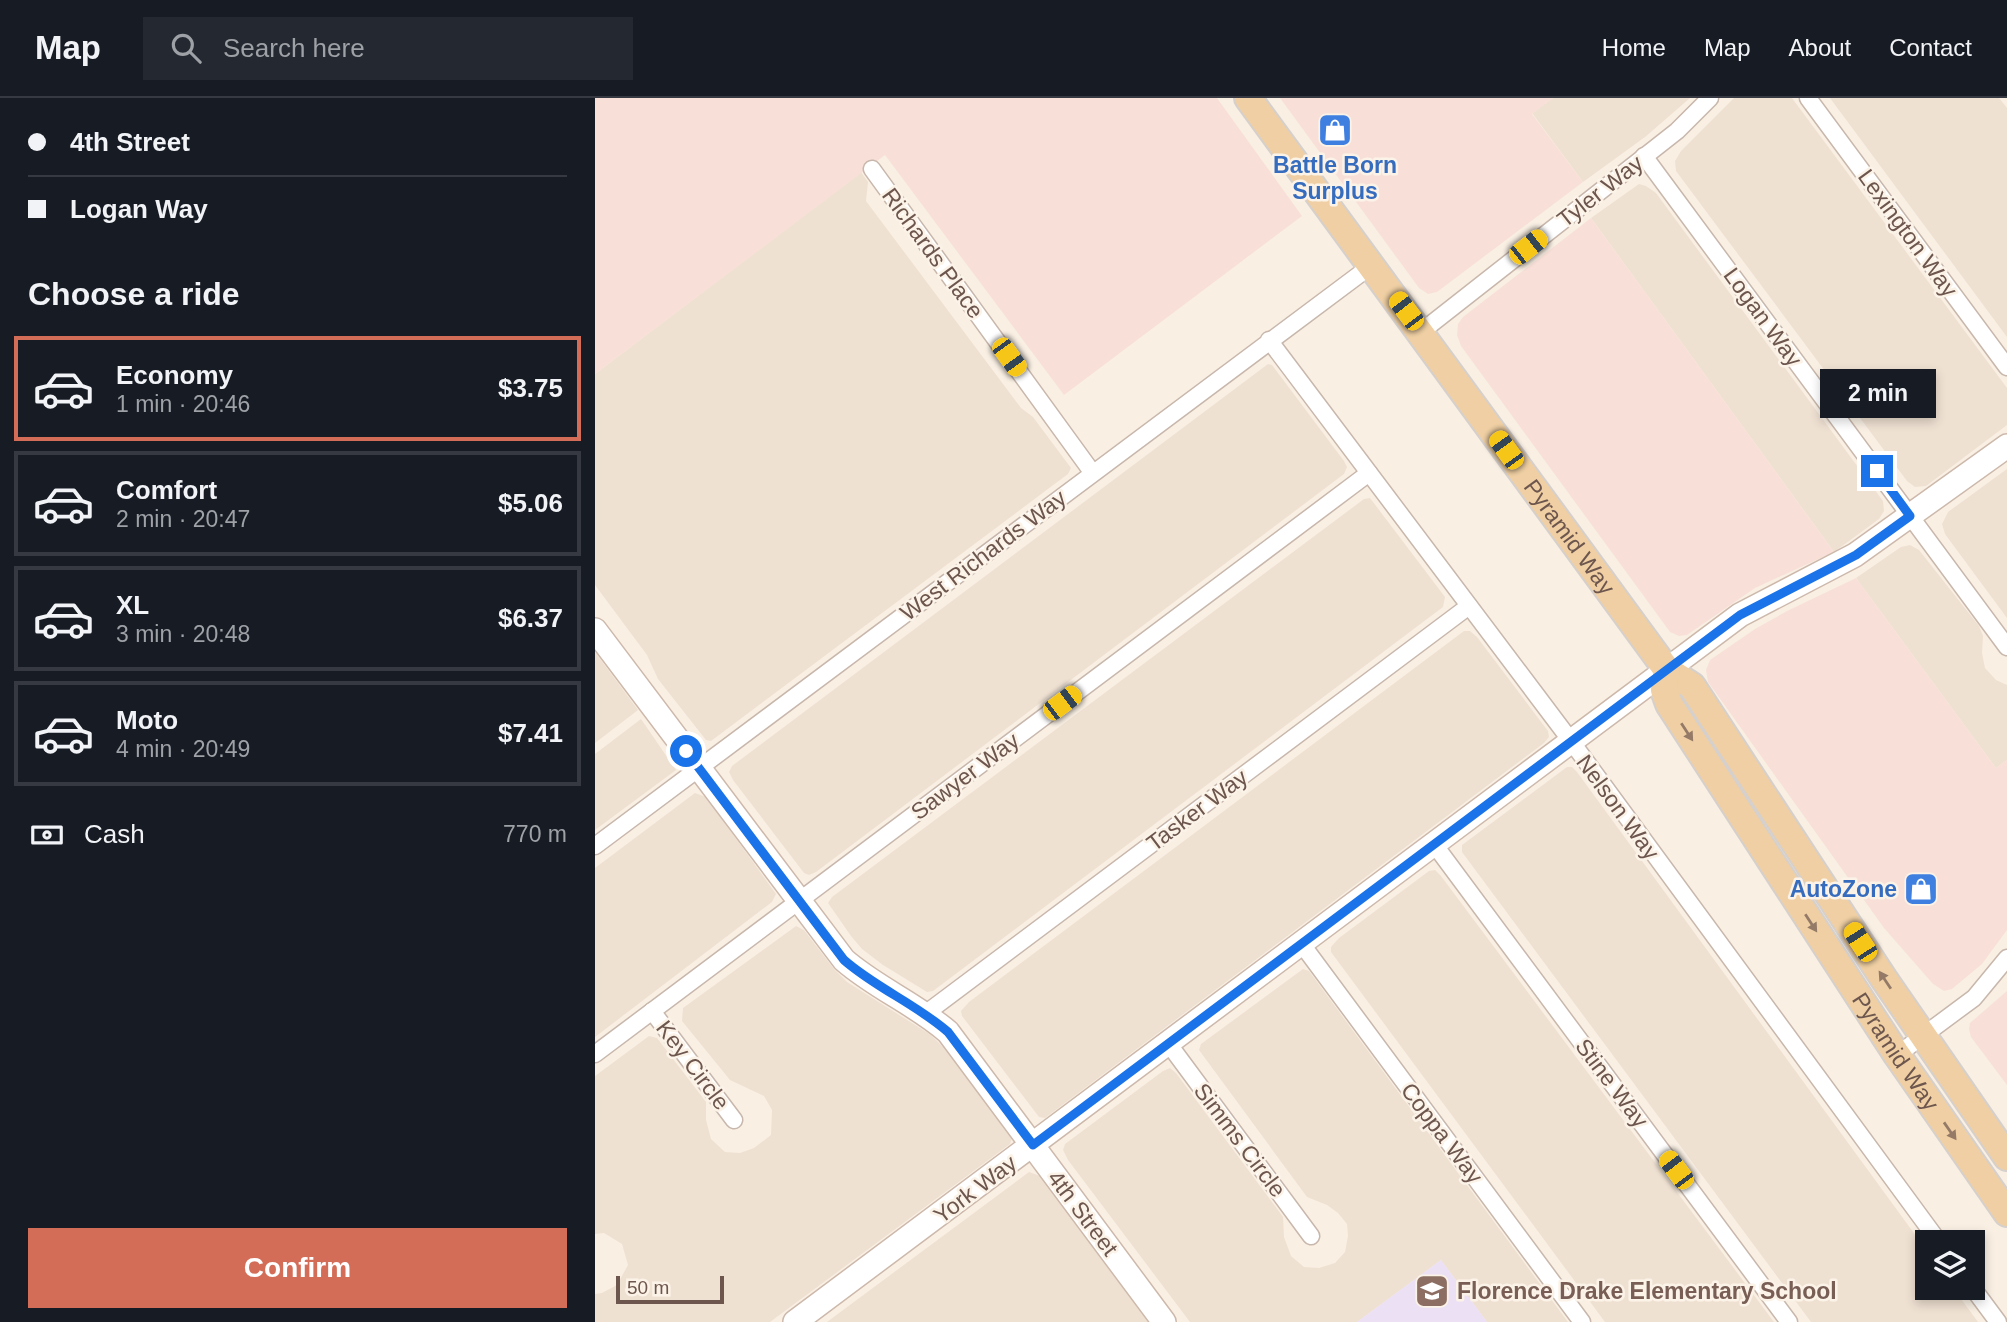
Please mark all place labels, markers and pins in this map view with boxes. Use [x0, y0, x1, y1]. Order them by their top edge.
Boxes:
shop icon: Battle Born Surplus [1316, 111, 1354, 149]
place label: Battle Born Surplus [1273, 152, 1397, 204]
shop icon: AutoZone [1902, 870, 1940, 908]
place label: AutoZone [1790, 876, 1897, 902]
school or university icon: Florence Drake Elementary School [1413, 1272, 1451, 1310]
place label: Florence Drake Elementary School [1457, 1278, 1837, 1304]

